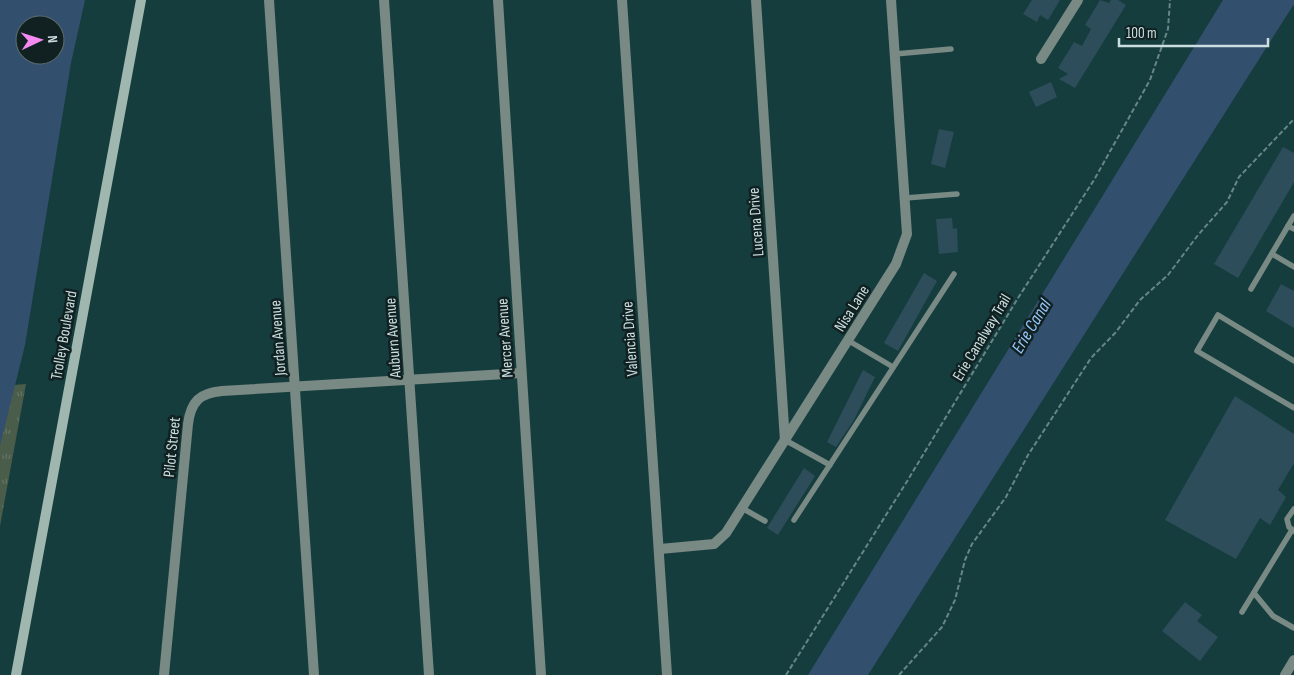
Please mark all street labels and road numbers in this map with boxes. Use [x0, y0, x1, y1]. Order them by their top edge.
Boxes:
street label: Lucena Drive [745, 187, 768, 257]
street label: Nisa Lane [831, 282, 874, 335]
street label: Trolley Boulevard [47, 289, 82, 381]
street label: Erie Canalway Trail [949, 291, 1016, 385]
street label: Auburn Avenue [381, 297, 406, 379]
street label: Mercer Avenue [493, 298, 518, 378]
street label: Jordan Avenue [266, 300, 291, 377]
street label: Valencia Drive [618, 301, 643, 377]
street label: Pilot Street [160, 416, 185, 478]

